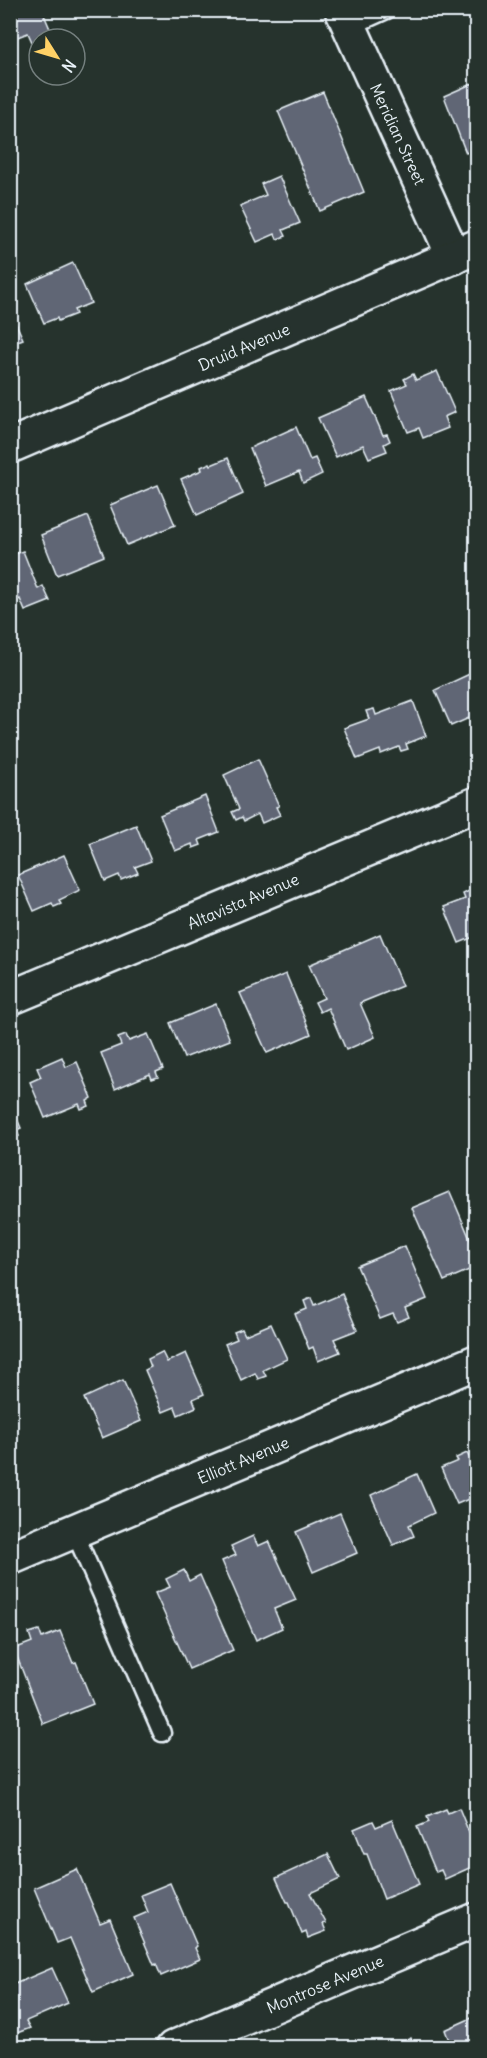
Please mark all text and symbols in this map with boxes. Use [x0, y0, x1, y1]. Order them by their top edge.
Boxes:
north arrow [27, 27, 87, 87]
text: N [58, 56, 80, 76]
street label: Meridian Street [366, 80, 430, 188]
street label: Druid Avenue [195, 319, 293, 375]
street label: Altavista Avenue [184, 869, 302, 933]
street label: Elliott Avenue [194, 1432, 292, 1488]
street label: Montrose Avenue [264, 1950, 386, 2018]

